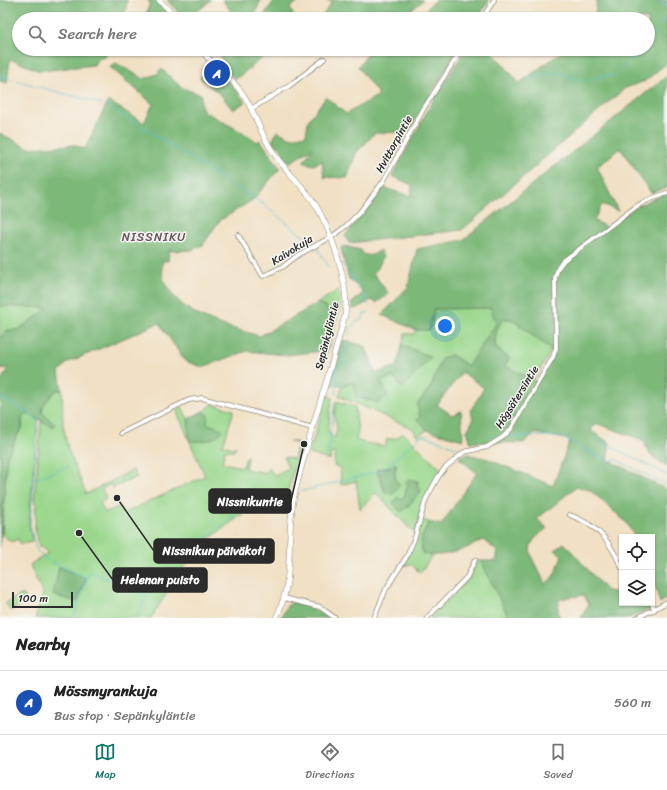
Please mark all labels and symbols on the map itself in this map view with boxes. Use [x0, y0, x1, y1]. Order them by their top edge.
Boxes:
pin: A [204, 58, 230, 88]
street label: Hvittorpintie [370, 111, 418, 176]
district label: NISSNIKU [122, 226, 186, 248]
street label: Kaivokuja [267, 229, 317, 270]
street label: Sepänkyläntie [309, 300, 345, 372]
your location [435, 316, 455, 336]
street label: Högsätersintie [490, 361, 544, 432]
callout: Nissnikuntie [209, 489, 291, 513]
text: Nissnikuntie [216, 491, 284, 513]
callout: Nissnikun päiväkoti [154, 539, 274, 563]
text: Nissnikun päiväkoti [162, 540, 266, 562]
callout: Helenan puisto [113, 568, 207, 592]
text: Helenan puisto [120, 569, 199, 591]
scale bar [12, 590, 73, 609]

